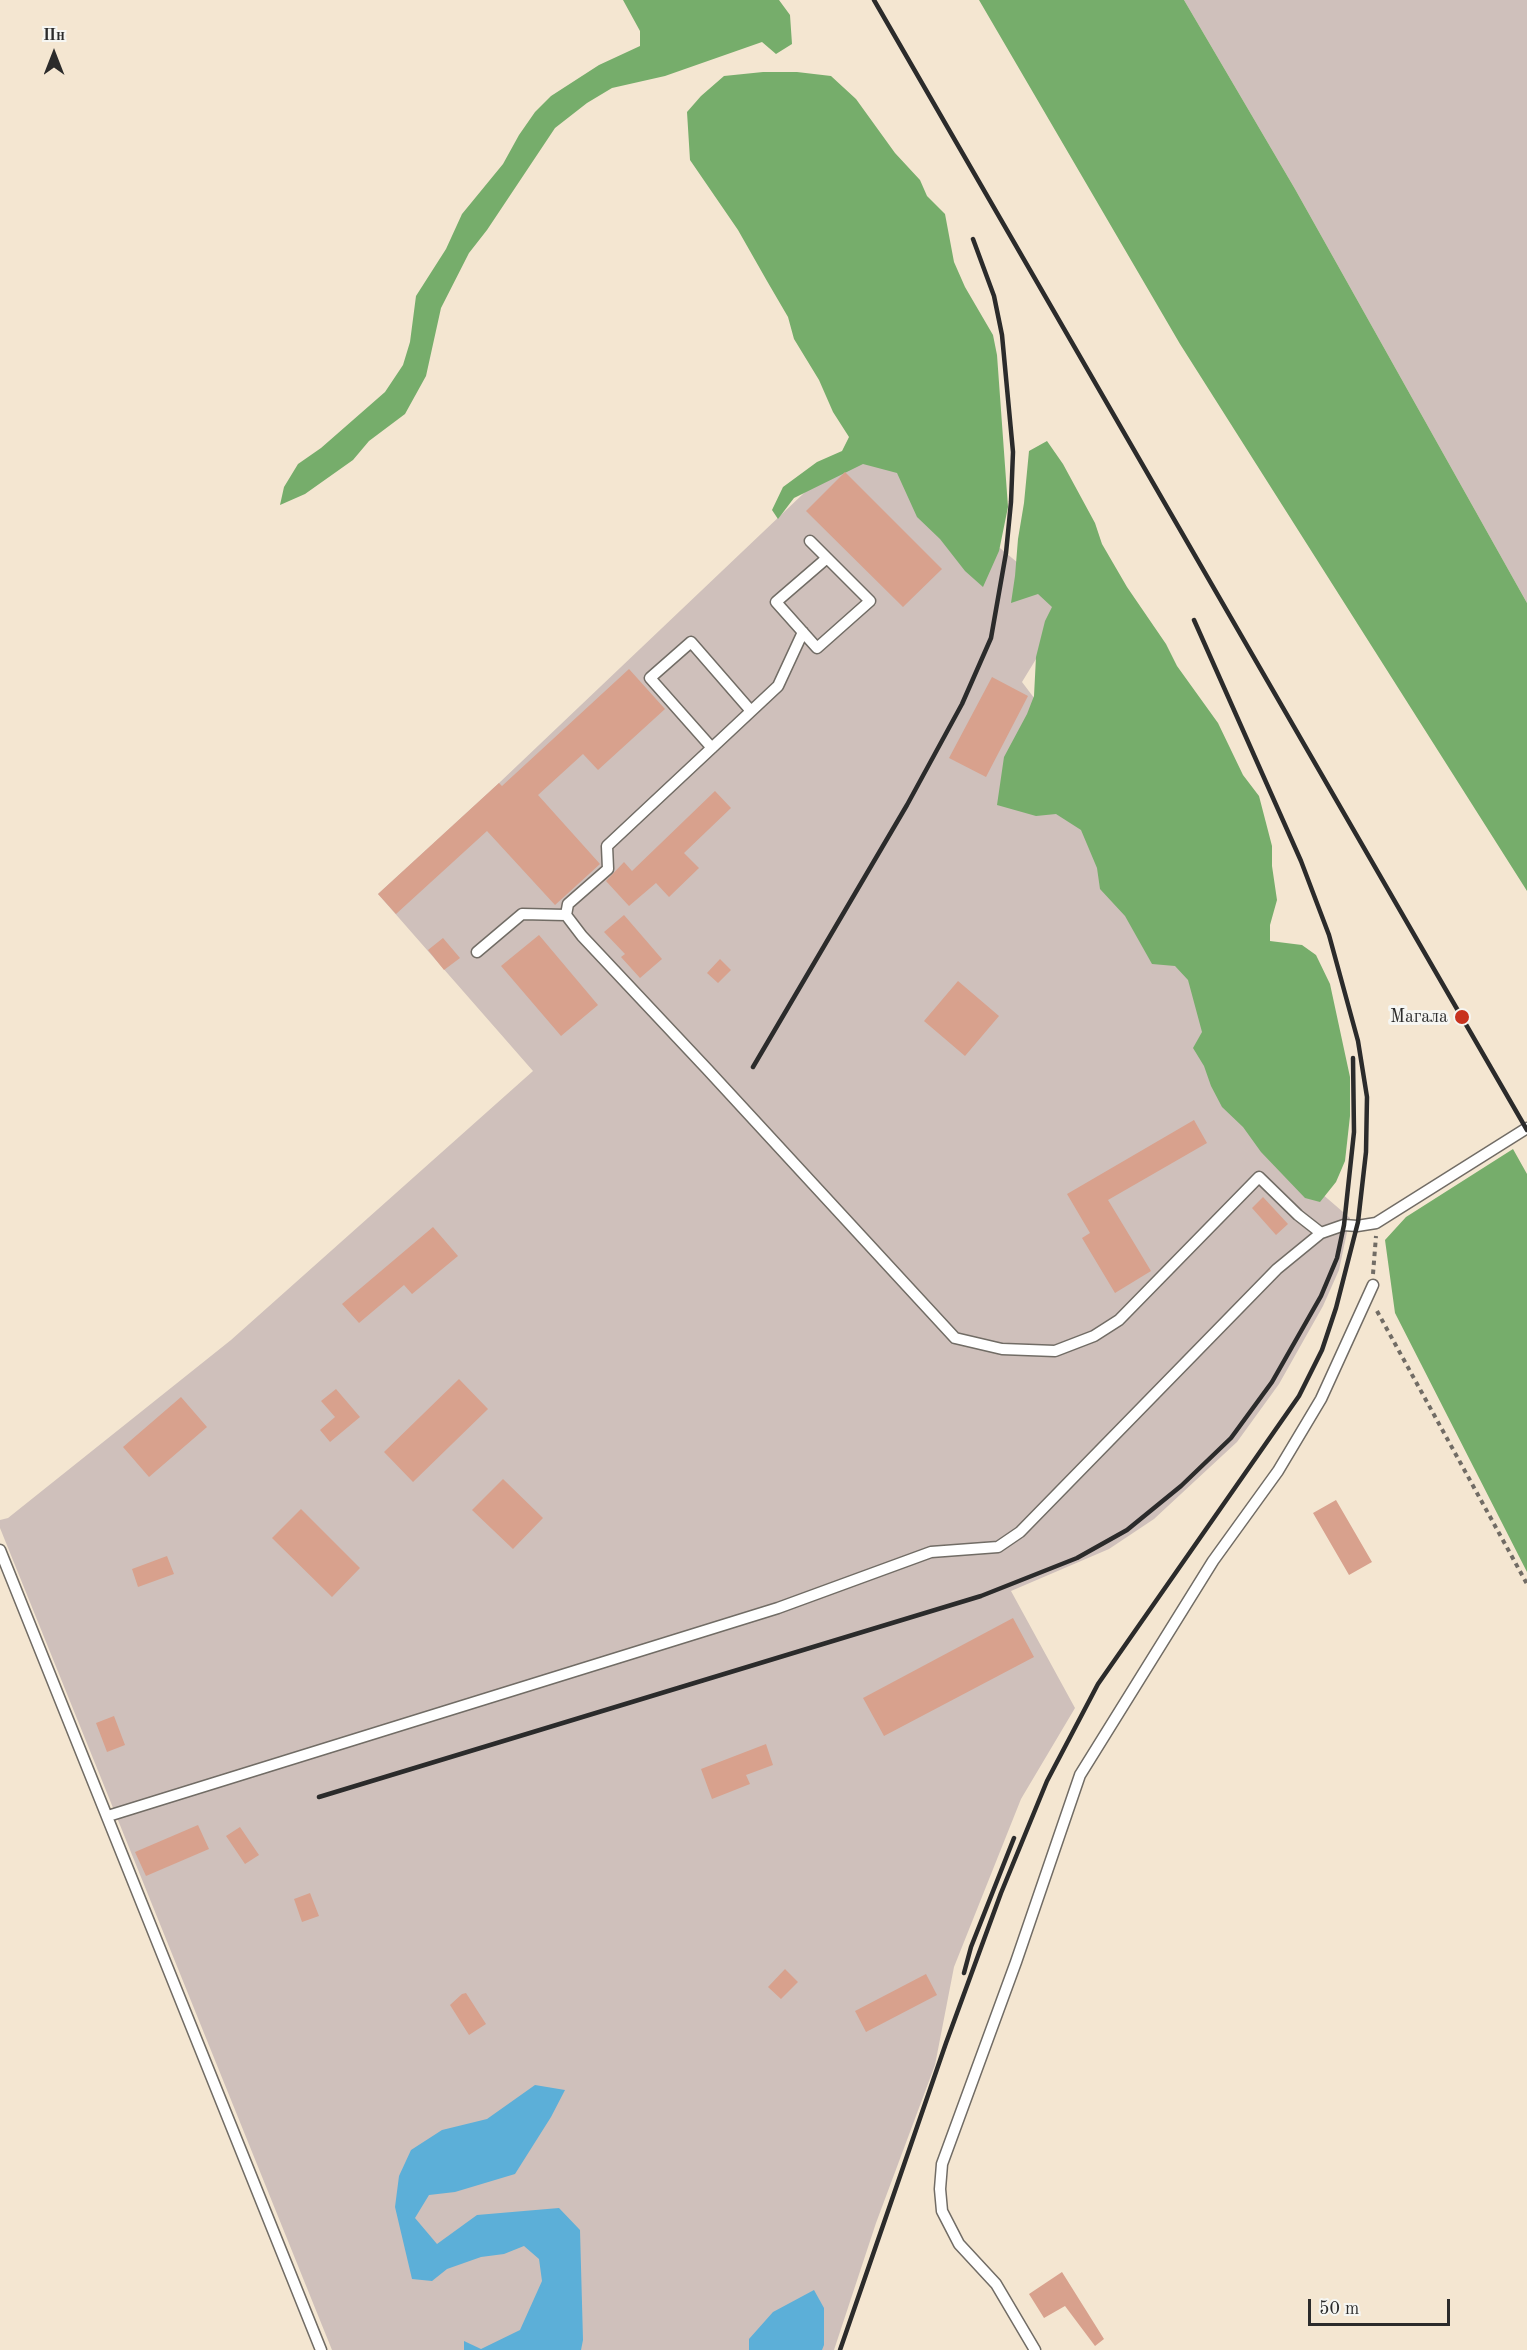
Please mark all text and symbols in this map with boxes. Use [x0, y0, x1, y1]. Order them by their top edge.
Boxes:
north arrow [24, 24, 84, 84]
text: Пн [43, 28, 65, 44]
place label: Магала [1390, 1006, 1448, 1028]
marker: Магала [1453, 1008, 1471, 1026]
scale bar [1311, 2287, 1454, 2325]
text: 50 m [1319, 2300, 1359, 2318]

